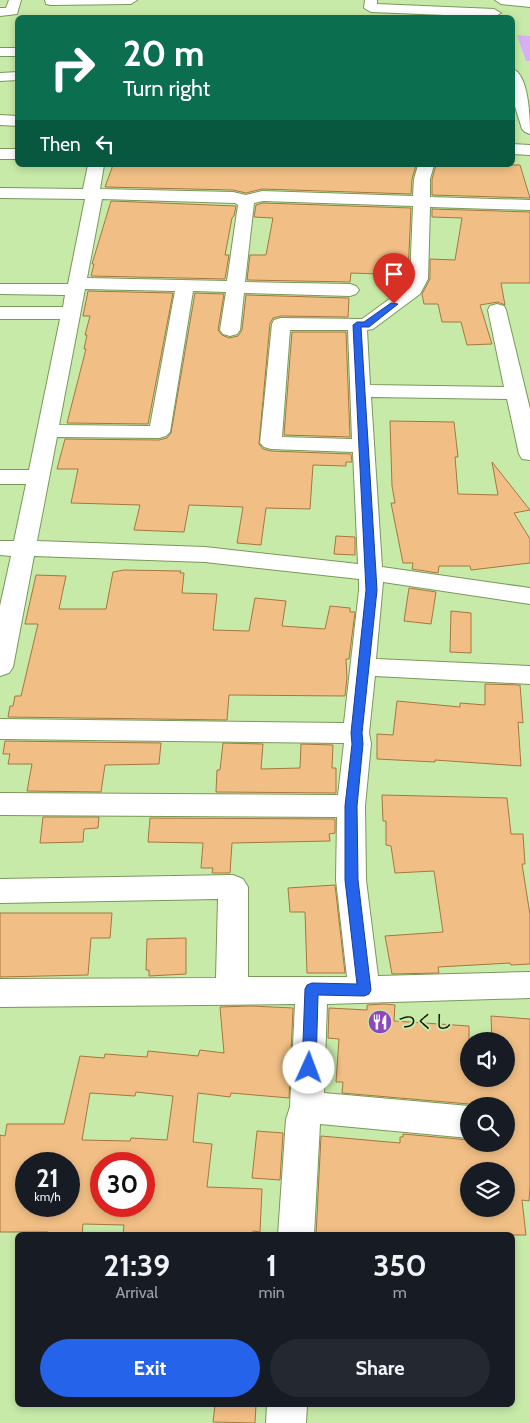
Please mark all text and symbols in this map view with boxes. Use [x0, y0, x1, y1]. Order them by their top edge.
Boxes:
text: 20 m [123, 32, 205, 75]
icon: right [40, 35, 105, 100]
text: Turn right [123, 75, 210, 102]
icon: left [91, 130, 119, 158]
text: Then [40, 133, 81, 156]
pin [373, 253, 415, 304]
icon: arrive [380, 260, 408, 288]
restaurant icon: つくし [367, 1009, 393, 1035]
place label: つくし [398, 1011, 452, 1033]
map controls [460, 1032, 515, 1217]
button: sound [460, 1032, 515, 1087]
position arrow [282, 1041, 334, 1093]
button: search [460, 1097, 515, 1152]
speed limit sign: 30 [90, 1152, 155, 1217]
button: layers [460, 1162, 515, 1217]
text: 21 [36, 1163, 59, 1193]
text: km/h [34, 1189, 61, 1204]
text: 21:39 [103, 1247, 170, 1284]
text: 1 [266, 1247, 277, 1284]
text: 350 [373, 1247, 427, 1284]
text: Arrival [115, 1283, 158, 1302]
text: min [258, 1283, 285, 1302]
text: m [393, 1283, 407, 1302]
button: Exit [40, 1339, 260, 1397]
button: Share [270, 1339, 490, 1397]

